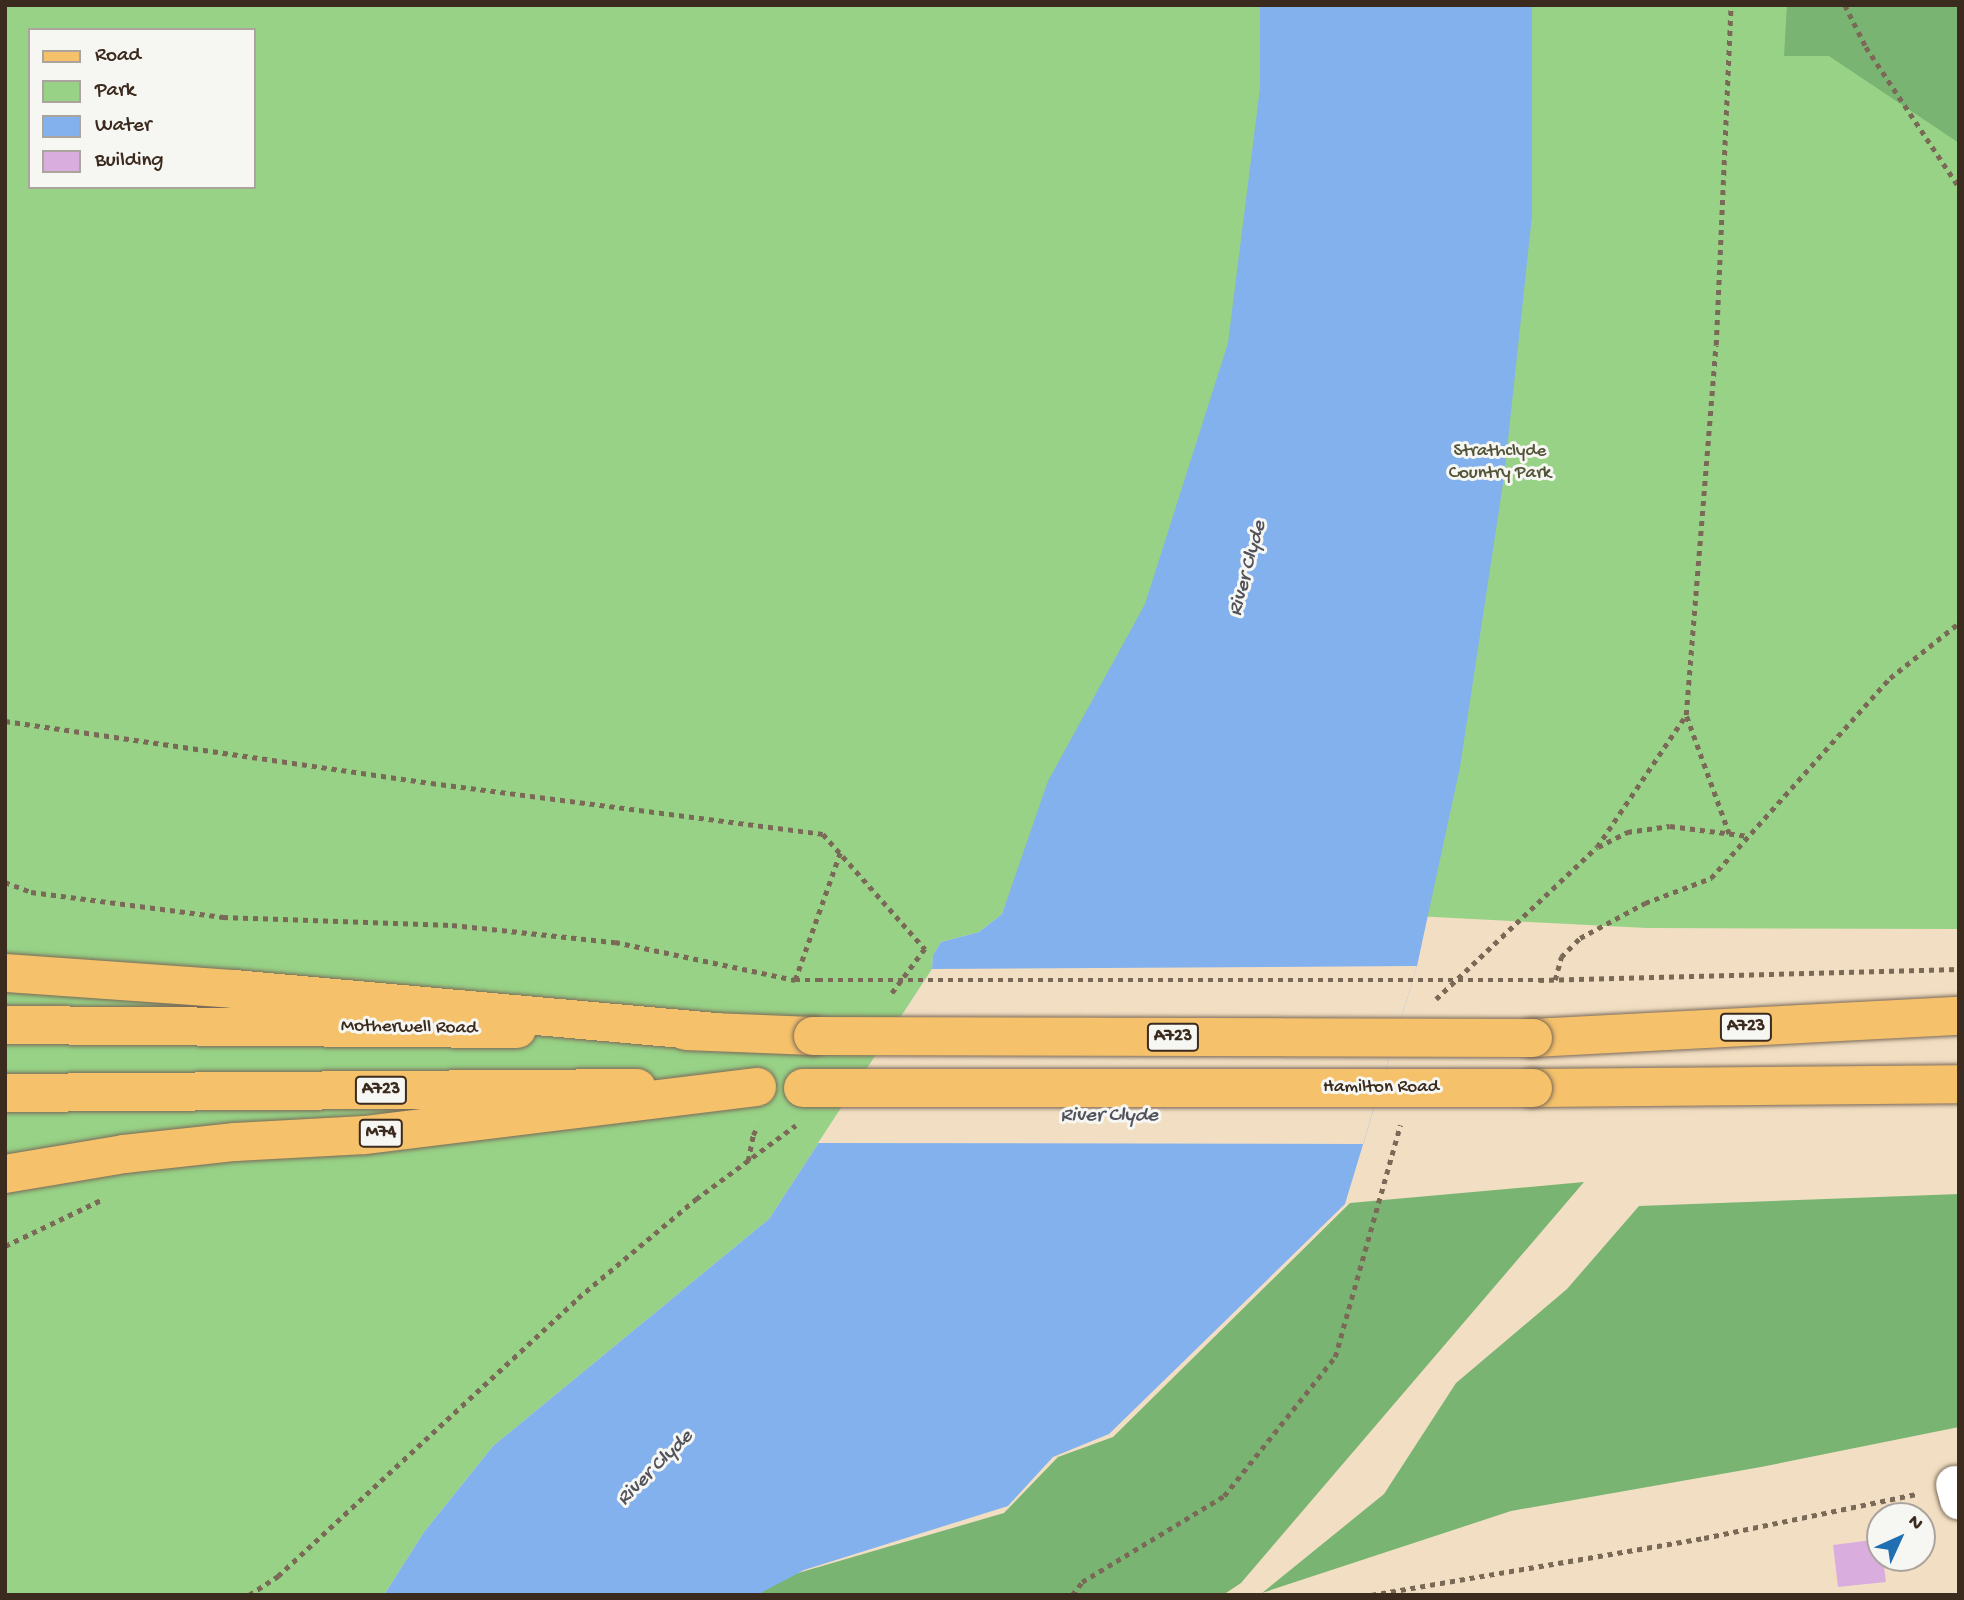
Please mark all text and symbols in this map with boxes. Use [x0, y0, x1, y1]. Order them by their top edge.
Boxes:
legend [28, 28, 256, 189]
text: Road [95, 44, 141, 69]
text: Park [95, 79, 135, 104]
text: Water [95, 114, 151, 139]
text: Building [95, 149, 164, 174]
park label: Strathclyde Country Park [1449, 441, 1551, 485]
water label: River Clyde [1224, 519, 1274, 619]
road number: A723 [1720, 1012, 1772, 1042]
street label: Motherwell Road [341, 1015, 477, 1041]
road number: A723 [1147, 1022, 1199, 1052]
road number: A723 [355, 1076, 407, 1105]
street label: Hamilton Road [1323, 1077, 1439, 1099]
water label: River Clyde [1060, 1104, 1158, 1130]
road number: M74 [358, 1118, 404, 1148]
water label: River Clyde [613, 1426, 699, 1512]
north arrow [1866, 1502, 1936, 1572]
text: N [1902, 1511, 1927, 1536]

